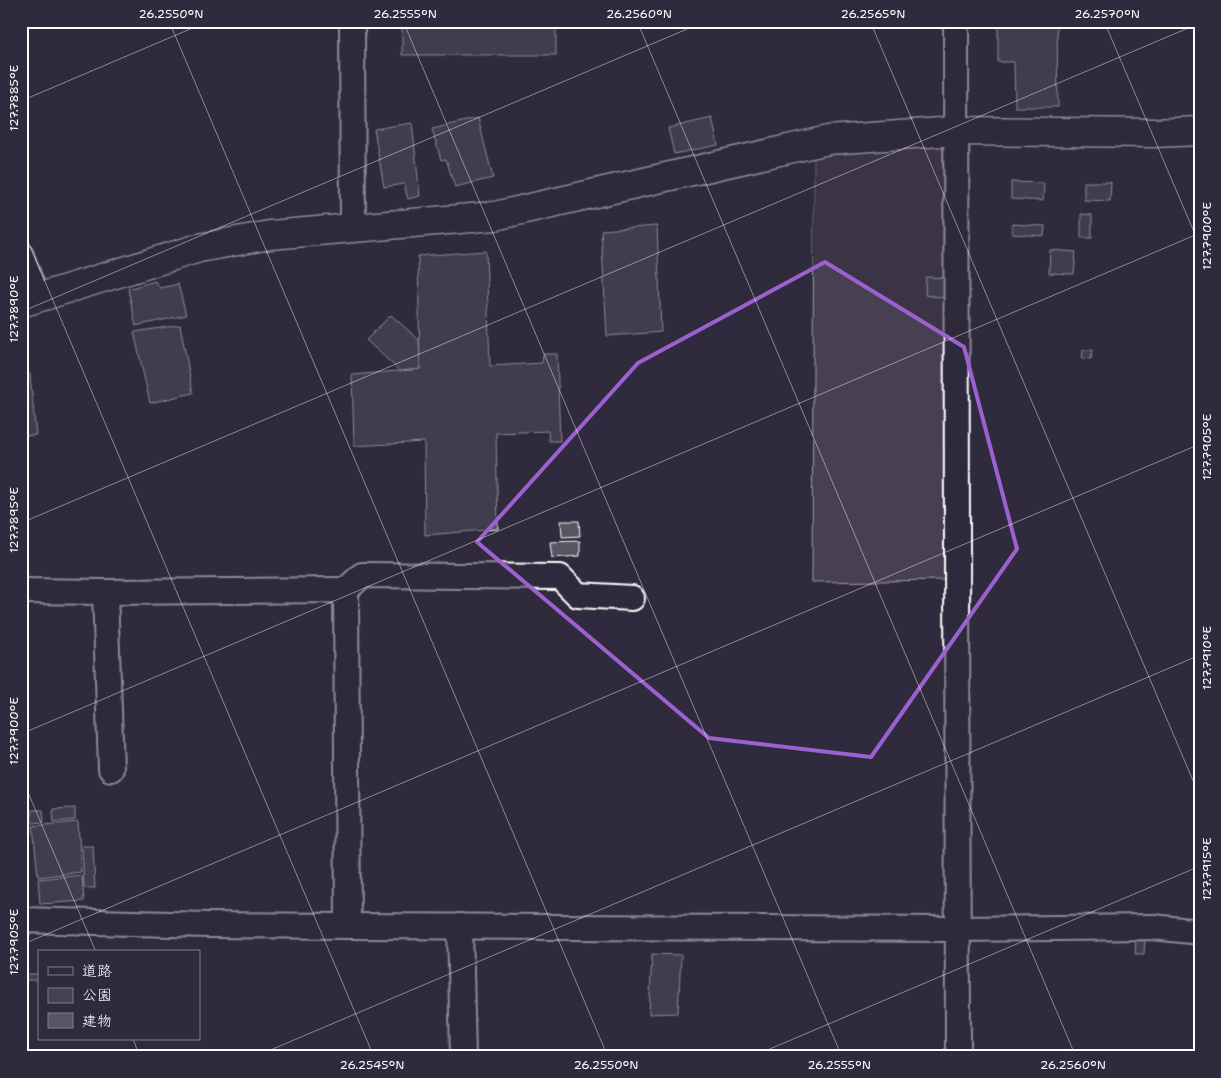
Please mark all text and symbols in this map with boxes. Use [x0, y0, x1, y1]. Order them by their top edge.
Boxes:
text: 26.2550°N [139, 6, 204, 22]
text: 26.2555°N [373, 6, 437, 22]
text: 26.2560°N [606, 6, 672, 22]
text: 26.2565°N [841, 6, 905, 22]
text: 26.2570°N [1074, 6, 1140, 22]
text: 127.7885°E [6, 65, 22, 131]
text: 127.7900°E [1199, 202, 1215, 270]
text: 127.7890°E [6, 275, 22, 343]
text: 127.7905°E [1199, 414, 1215, 480]
text: 127.7895°E [6, 487, 22, 553]
text: 127.7910°E [1199, 626, 1215, 690]
text: 127.7900°E [6, 697, 22, 765]
text: 127.7915°E [1199, 837, 1215, 901]
text: 127.7905°E [6, 909, 22, 975]
legend [38, 950, 200, 1040]
text: 道路 [82, 961, 112, 981]
text: 公園 [82, 985, 112, 1005]
text: 建物 [82, 1011, 112, 1031]
text: 26.2545°N [340, 1057, 404, 1073]
text: 26.2550°N [574, 1057, 639, 1073]
text: 26.2555°N [807, 1057, 871, 1073]
text: 26.2560°N [1040, 1057, 1106, 1073]

